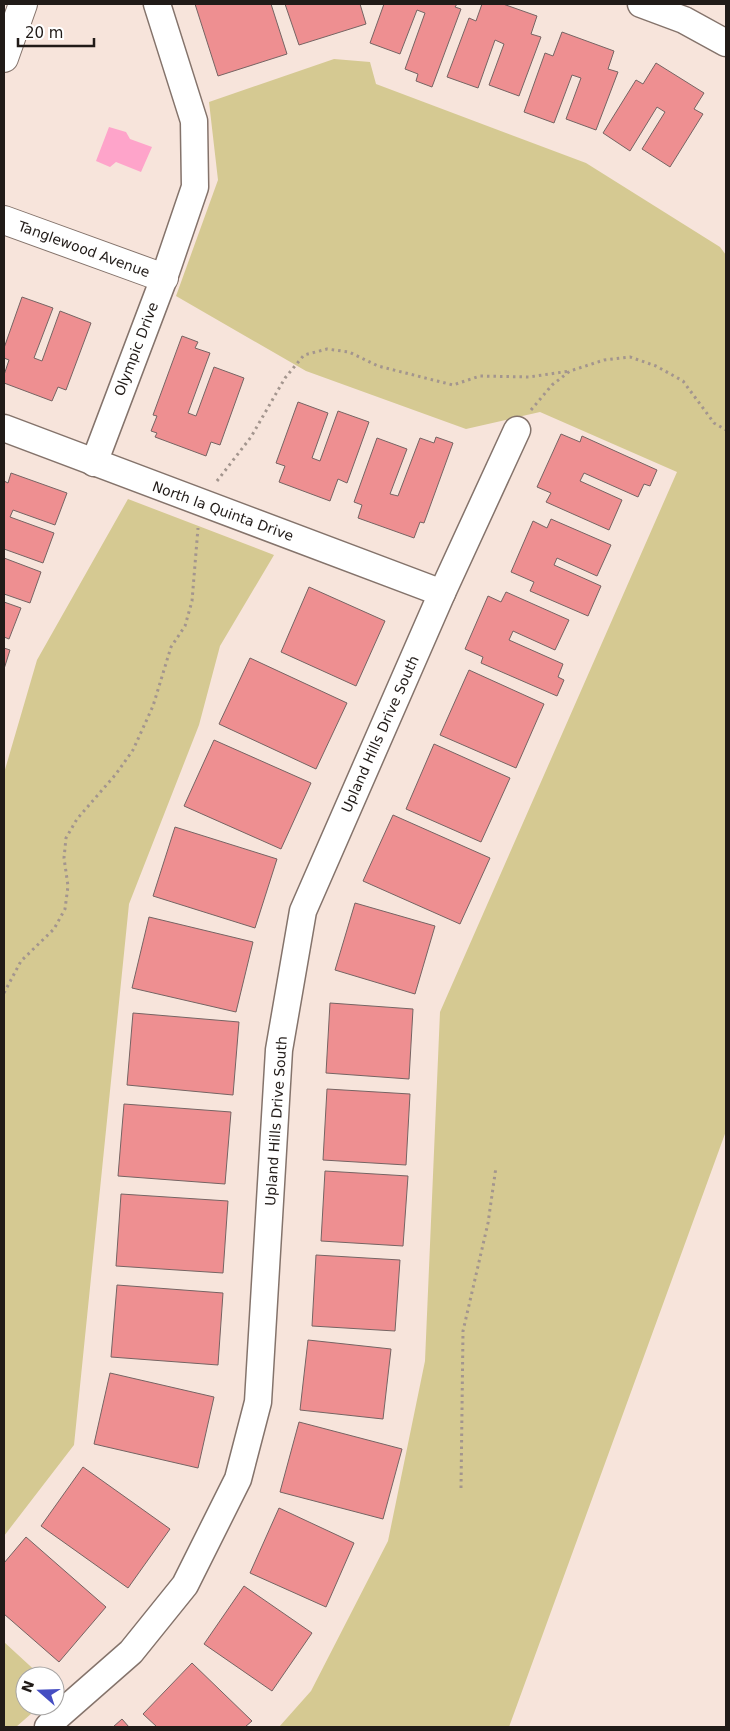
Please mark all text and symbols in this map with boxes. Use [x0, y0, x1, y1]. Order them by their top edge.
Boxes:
scale bar [18, 15, 94, 47]
text: 20 m [25, 24, 63, 42]
street label: Tanglewood Avenue [15, 217, 152, 280]
street label: Olympic Drive [111, 300, 161, 398]
street label: North la Quinta Drive [150, 478, 296, 544]
street label: Upland Hills Drive South [338, 653, 422, 815]
street label: Upland Hills Drive South [262, 1036, 290, 1206]
north arrow [15, 1666, 65, 1716]
text: N [18, 1678, 37, 1695]

